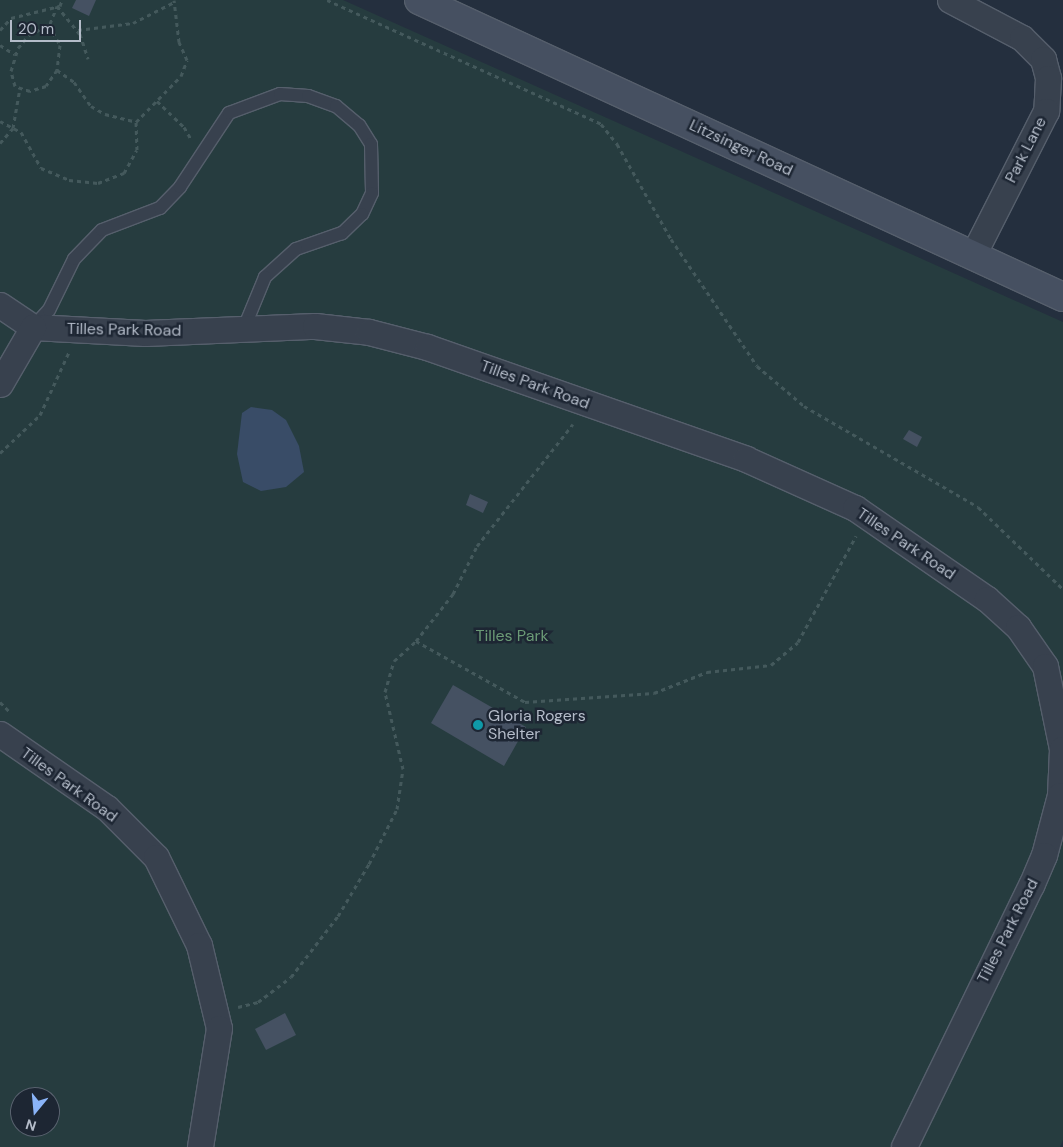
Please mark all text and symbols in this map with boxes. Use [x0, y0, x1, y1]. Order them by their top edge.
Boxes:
scale bar [12, 10, 84, 42]
text: 20 m [18, 19, 54, 39]
street label: Park Lane [1001, 114, 1051, 186]
street label: Litzsinger Road [686, 116, 796, 180]
street label: Tilles Park Road [67, 319, 181, 341]
street label: Tilles Park Road [478, 356, 592, 414]
street label: Tilles Park Road [853, 504, 959, 584]
park label: Tilles Park [476, 626, 548, 646]
place label: Gloria Rogers Shelter [488, 706, 586, 744]
marker: Gloria Rogers Shelter [472, 719, 484, 731]
street label: Tilles Park Road [17, 744, 121, 826]
street label: Tilles Park Road [973, 876, 1043, 986]
north arrow [10, 1087, 60, 1137]
text: N [23, 1115, 38, 1135]

